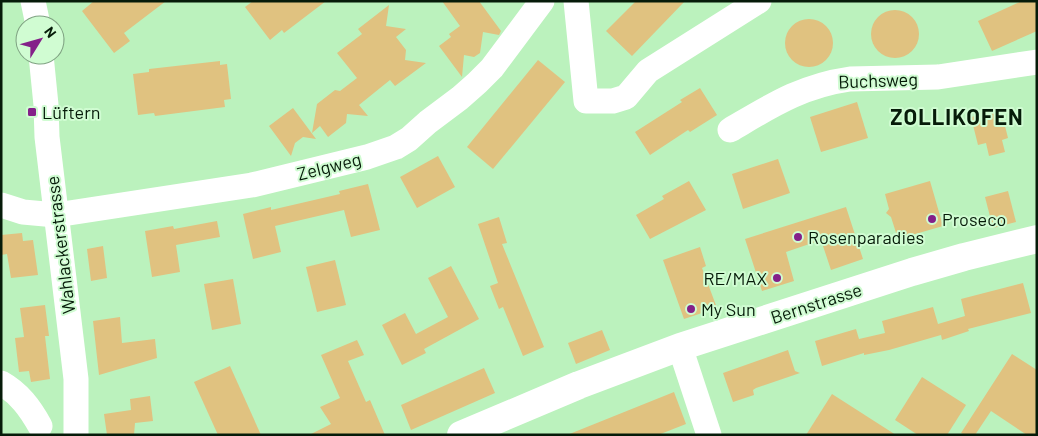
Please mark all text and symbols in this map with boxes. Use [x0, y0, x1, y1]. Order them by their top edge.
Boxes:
north arrow [15, 15, 65, 65]
text: N [41, 23, 60, 41]
street label: Buchsweg [838, 68, 918, 92]
place label: Lüftern [42, 101, 100, 123]
district label: ZOLLIKOFEN [890, 103, 1024, 129]
marker: Lüftern [26, 106, 38, 118]
street label: Zelgweg [295, 147, 363, 185]
street label: Wahlackerstrasse [41, 175, 79, 315]
place label: Proseco [942, 208, 1006, 230]
marker: Proseco [926, 213, 938, 225]
place label: Rosenparadies [808, 226, 924, 248]
marker: Rosenparadies [792, 231, 804, 243]
place label: RE/MAX [703, 267, 767, 289]
marker: RE/MAX [771, 272, 783, 284]
street label: Bernstrasse [768, 278, 864, 328]
place label: My Sun [701, 298, 756, 320]
marker: My Sun [685, 303, 697, 315]

